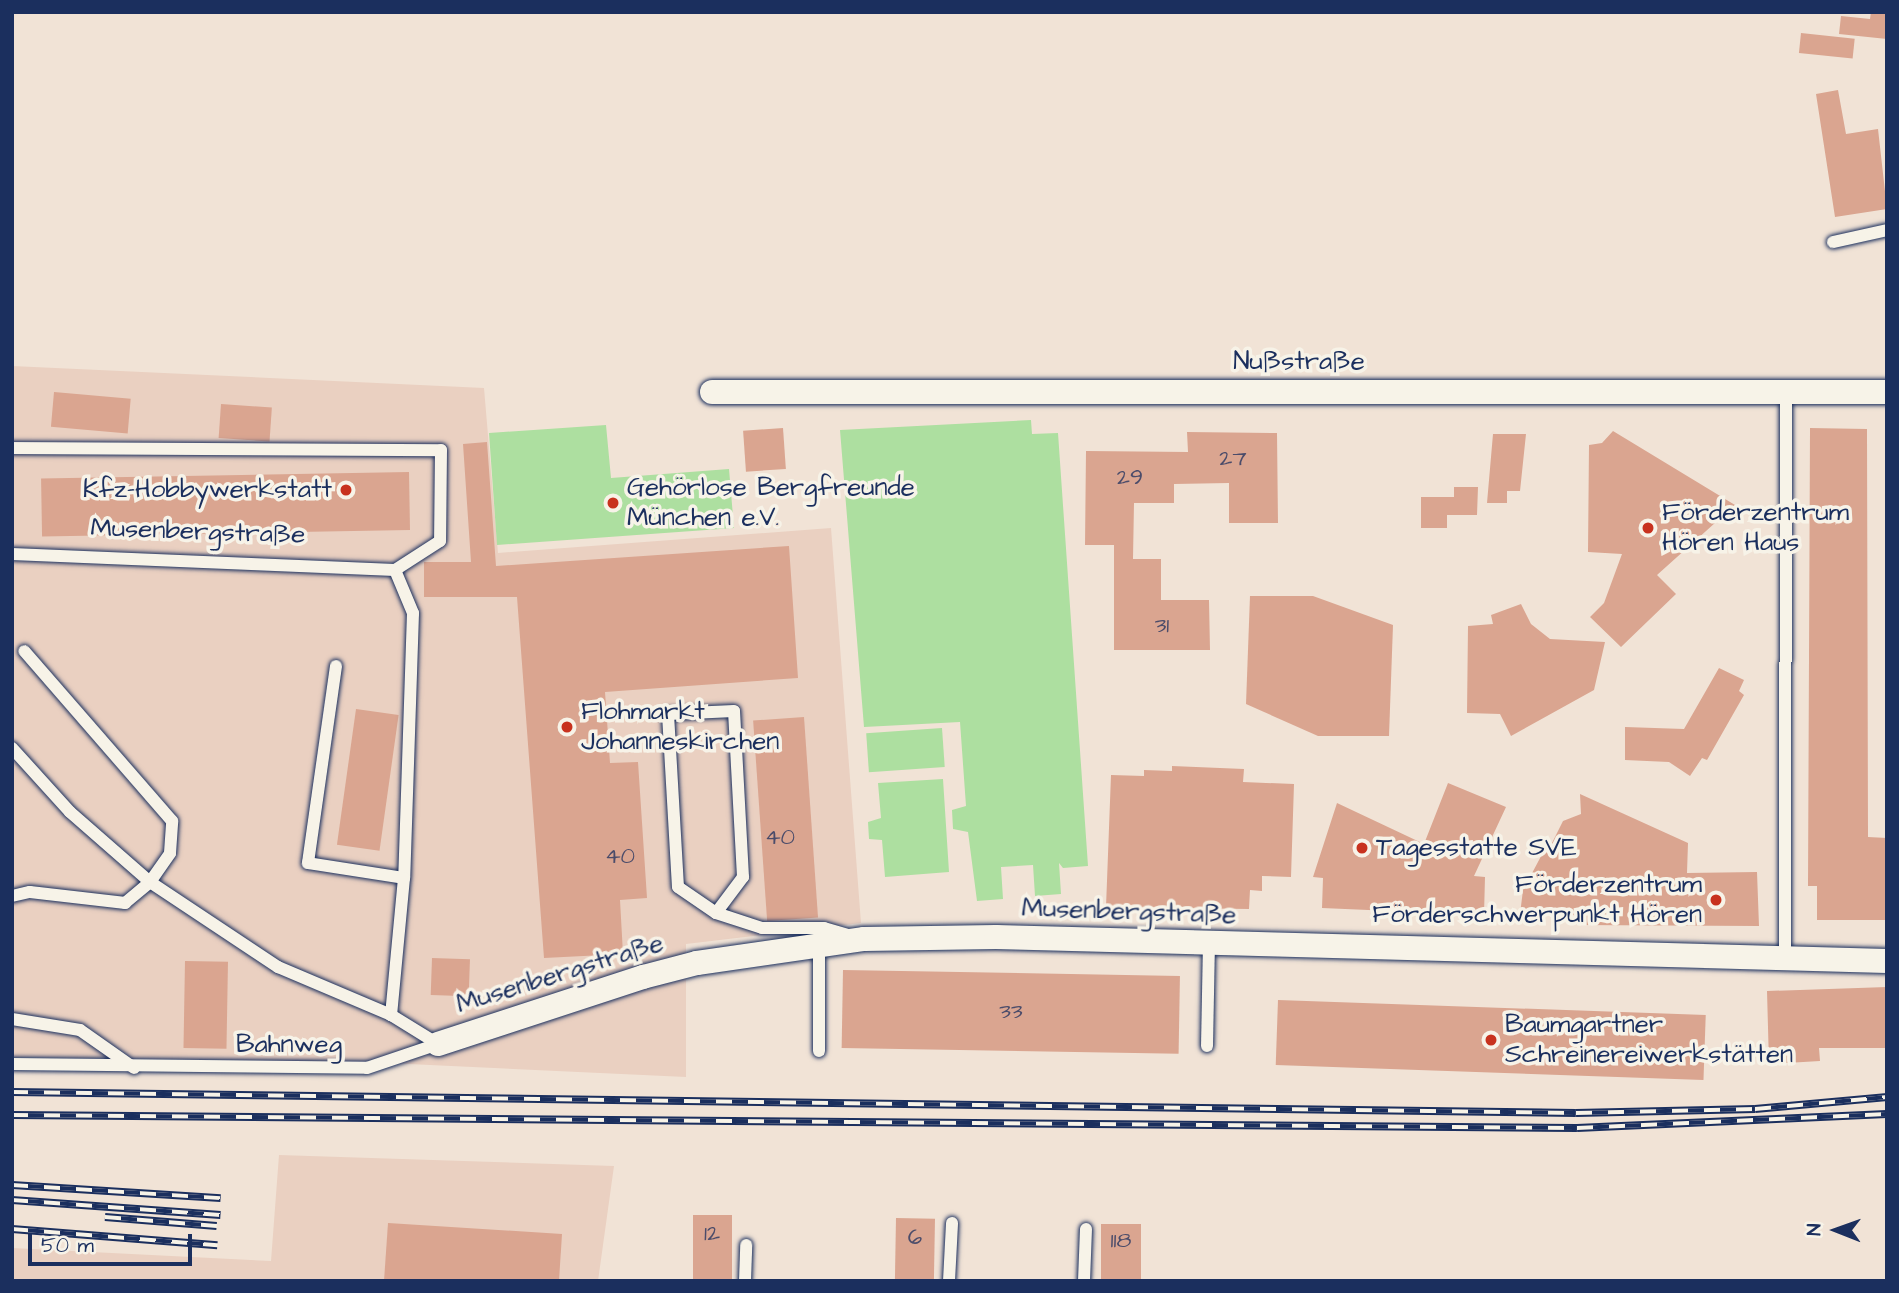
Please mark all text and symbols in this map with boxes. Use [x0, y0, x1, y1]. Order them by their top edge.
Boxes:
street label: Nußstraße [1233, 346, 1365, 378]
house number: 27 [1219, 444, 1247, 472]
house number: 29 [1117, 463, 1143, 491]
place label: Gehörlose Bergfreunde München e.V. [627, 472, 915, 534]
place label: Kfz-Hobbywerkstatt [83, 474, 332, 506]
marker: Kfz-Hobbywerkstatt [338, 482, 354, 498]
marker: Gehörlose Bergfreunde München e.V. [605, 495, 621, 511]
place label: Förderzentrum Hören Haus [1662, 497, 1849, 558]
street label: Musenbergstraße [90, 513, 306, 551]
marker: Förderzentrum Hören Haus [1640, 520, 1656, 536]
house number: 31 [1155, 611, 1169, 639]
place label: Flohmarkt Johanneskirchen [581, 696, 779, 758]
marker: Flohmarkt Johanneskirchen [559, 719, 575, 735]
house number: 40 [765, 823, 795, 851]
place label: Tagesstatte SVE [1376, 832, 1577, 864]
marker: Tagesstatte SVE [1354, 840, 1370, 856]
house number: 40 [605, 842, 635, 870]
place label: Förderzentrum Förderschwerpunkt Hören [1372, 869, 1702, 931]
marker: Förderzentrum Förderschwerpunkt Hören [1708, 892, 1724, 908]
street label: Musenbergstraße [1021, 893, 1237, 931]
street label: Musenbergstraße [453, 928, 667, 1020]
house number: 33 [999, 997, 1023, 1025]
place label: Baumgartner Schreinereiwerkstätten [1505, 1009, 1793, 1070]
street label: Bahnweg [236, 1029, 342, 1061]
marker: Baumgartner Schreinereiwerkstätten [1483, 1032, 1499, 1048]
north arrow [1801, 1195, 1871, 1265]
house number: 12 [704, 1219, 720, 1247]
scale bar [32, 1220, 196, 1264]
house number: 6 [908, 1223, 922, 1251]
text: N [1801, 1223, 1828, 1236]
house number: 118 [1111, 1226, 1131, 1254]
text: 50 m [41, 1231, 94, 1260]

